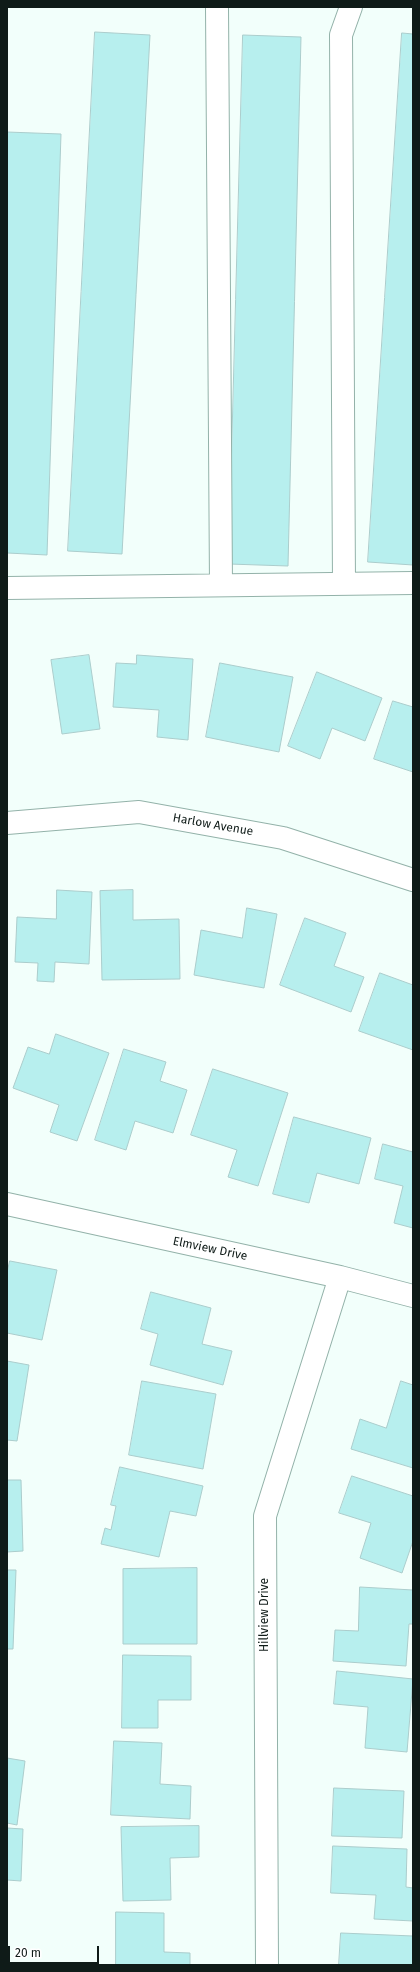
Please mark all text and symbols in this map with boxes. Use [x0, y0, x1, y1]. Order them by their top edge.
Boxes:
street label: Harlow Avenue [172, 811, 254, 839]
street label: Elmview Drive [171, 1234, 249, 1264]
street label: Hillview Drive [258, 1578, 272, 1652]
scale bar [10, 1938, 101, 1964]
text: 20 m [15, 1946, 41, 1960]

